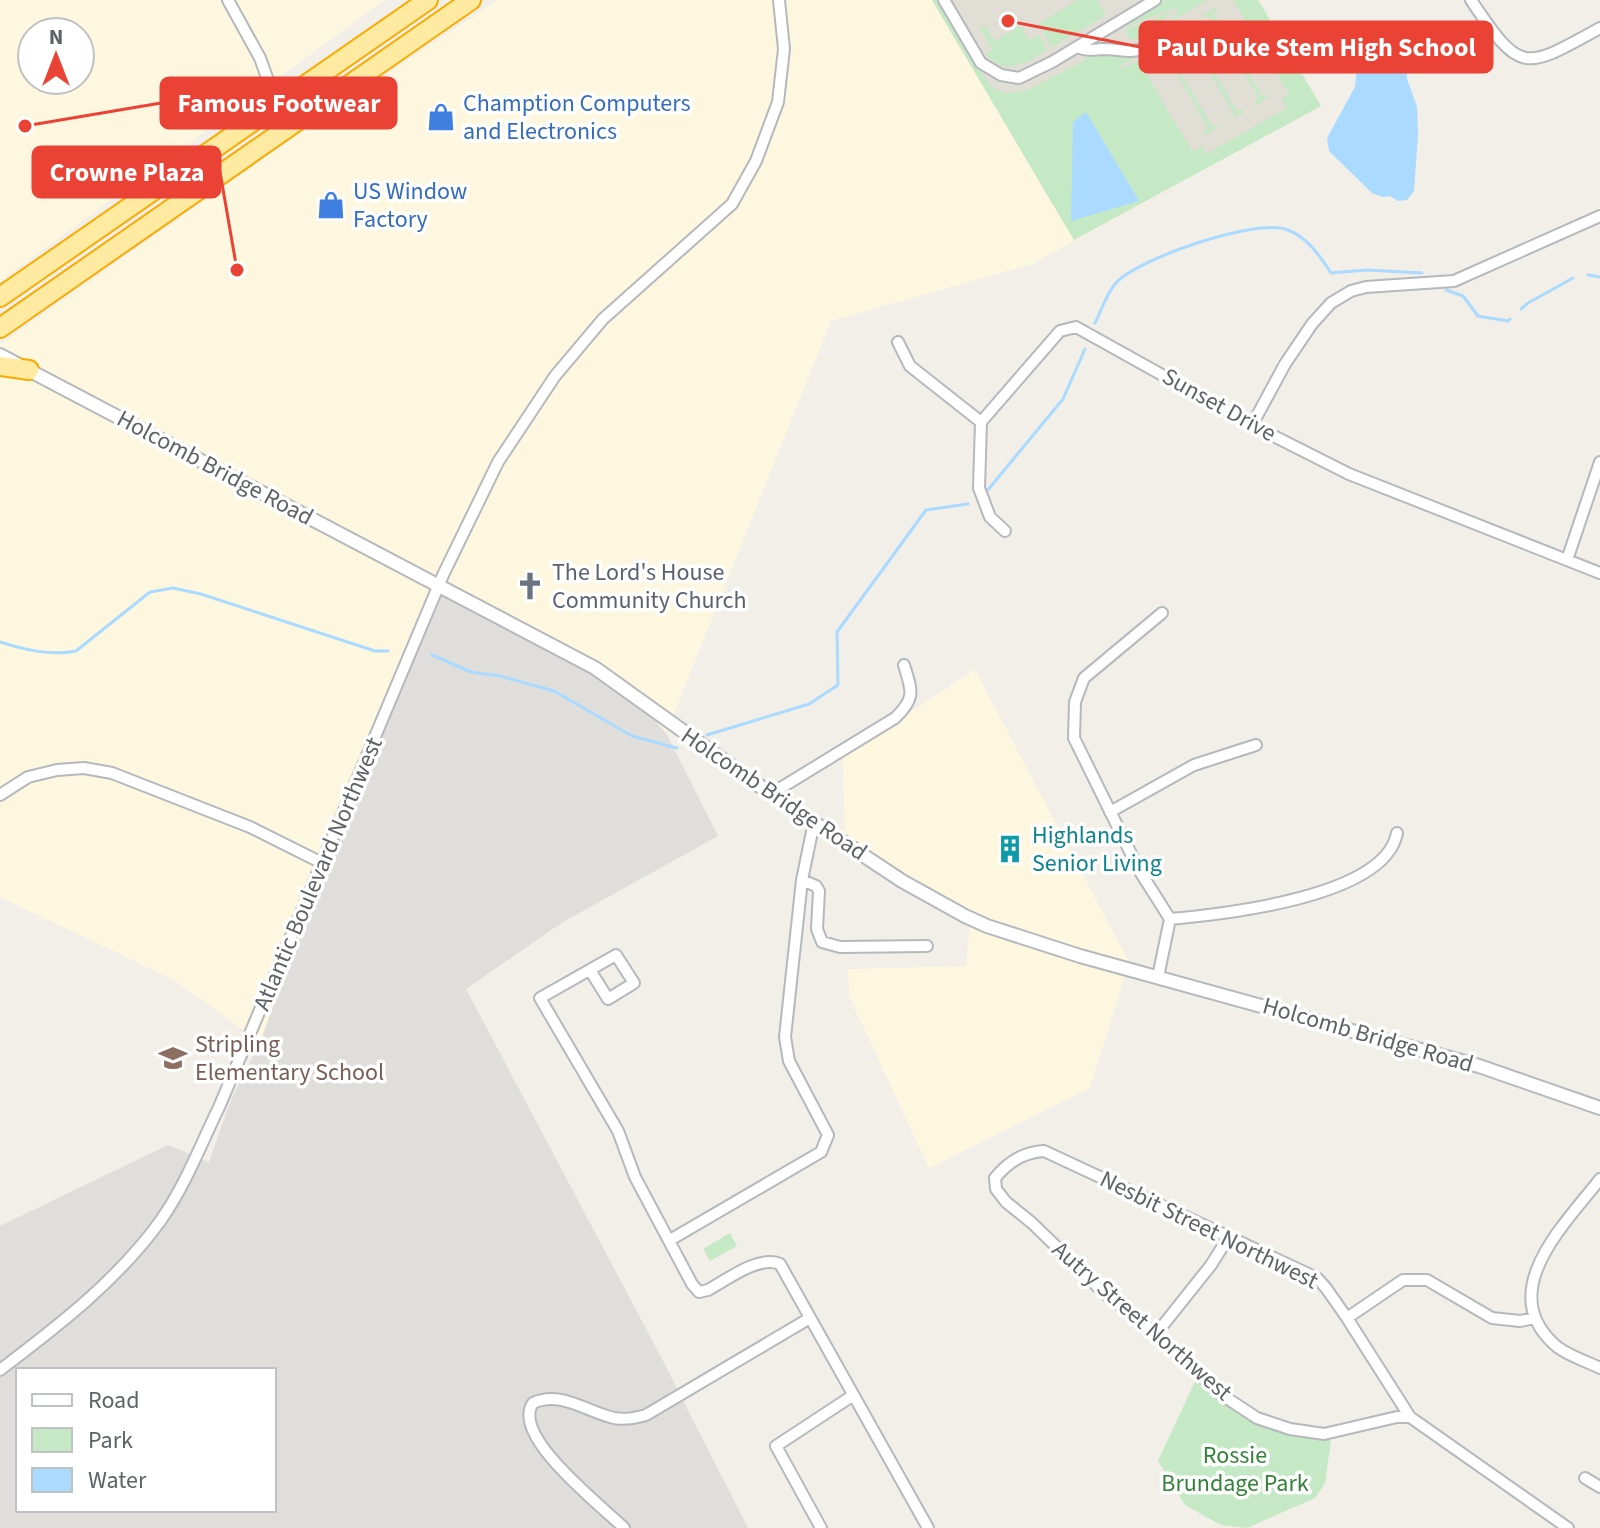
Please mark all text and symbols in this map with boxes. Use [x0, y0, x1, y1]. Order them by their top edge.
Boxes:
north arrow [16, 16, 96, 96]
text: N [49, 21, 63, 53]
callout: Paul Duke Stem High School [1140, 22, 1492, 72]
text: Paul Duke Stem High School [1156, 29, 1476, 66]
callout: Famous Footwear [161, 78, 396, 128]
text: Famous Footwear [177, 85, 381, 122]
place label: Chamption Computers and Electronics [463, 86, 691, 149]
shop icon: Chamption Computers and Electronics [426, 102, 456, 132]
callout: Crowne Plaza [33, 147, 220, 197]
text: Crowne Plaza [49, 154, 205, 191]
place label: US Window Factory [353, 174, 467, 237]
shop icon: US Window Factory [316, 190, 346, 220]
street label: Sunset Drive [1156, 359, 1282, 451]
street label: Holcomb Bridge Road [111, 401, 319, 535]
place label: The Lord's House Community Church [552, 555, 747, 618]
church icon: The Lord's House Community Church [515, 571, 545, 601]
street label: Holcomb Bridge Road [674, 719, 874, 869]
street label: Atlantic Boulevard Northwest [244, 732, 392, 1016]
place label: Highlands Senior Living [1032, 818, 1162, 881]
building icon: Highlands Senior Living [995, 834, 1025, 864]
street label: Holcomb Bridge Road [1258, 988, 1478, 1082]
place label: Stripling Elementary School [195, 1027, 384, 1090]
school or university icon: Stripling Elementary School [158, 1043, 188, 1073]
street label: Nesbit Street Northwest [1094, 1162, 1324, 1298]
street label: Autry Street Northwest [1044, 1233, 1240, 1409]
legend [16, 1368, 276, 1512]
text: Road [88, 1383, 140, 1418]
text: Park [88, 1423, 133, 1458]
park label: Rossie Brundage Park [1161, 1438, 1309, 1501]
text: Water [88, 1463, 147, 1498]

